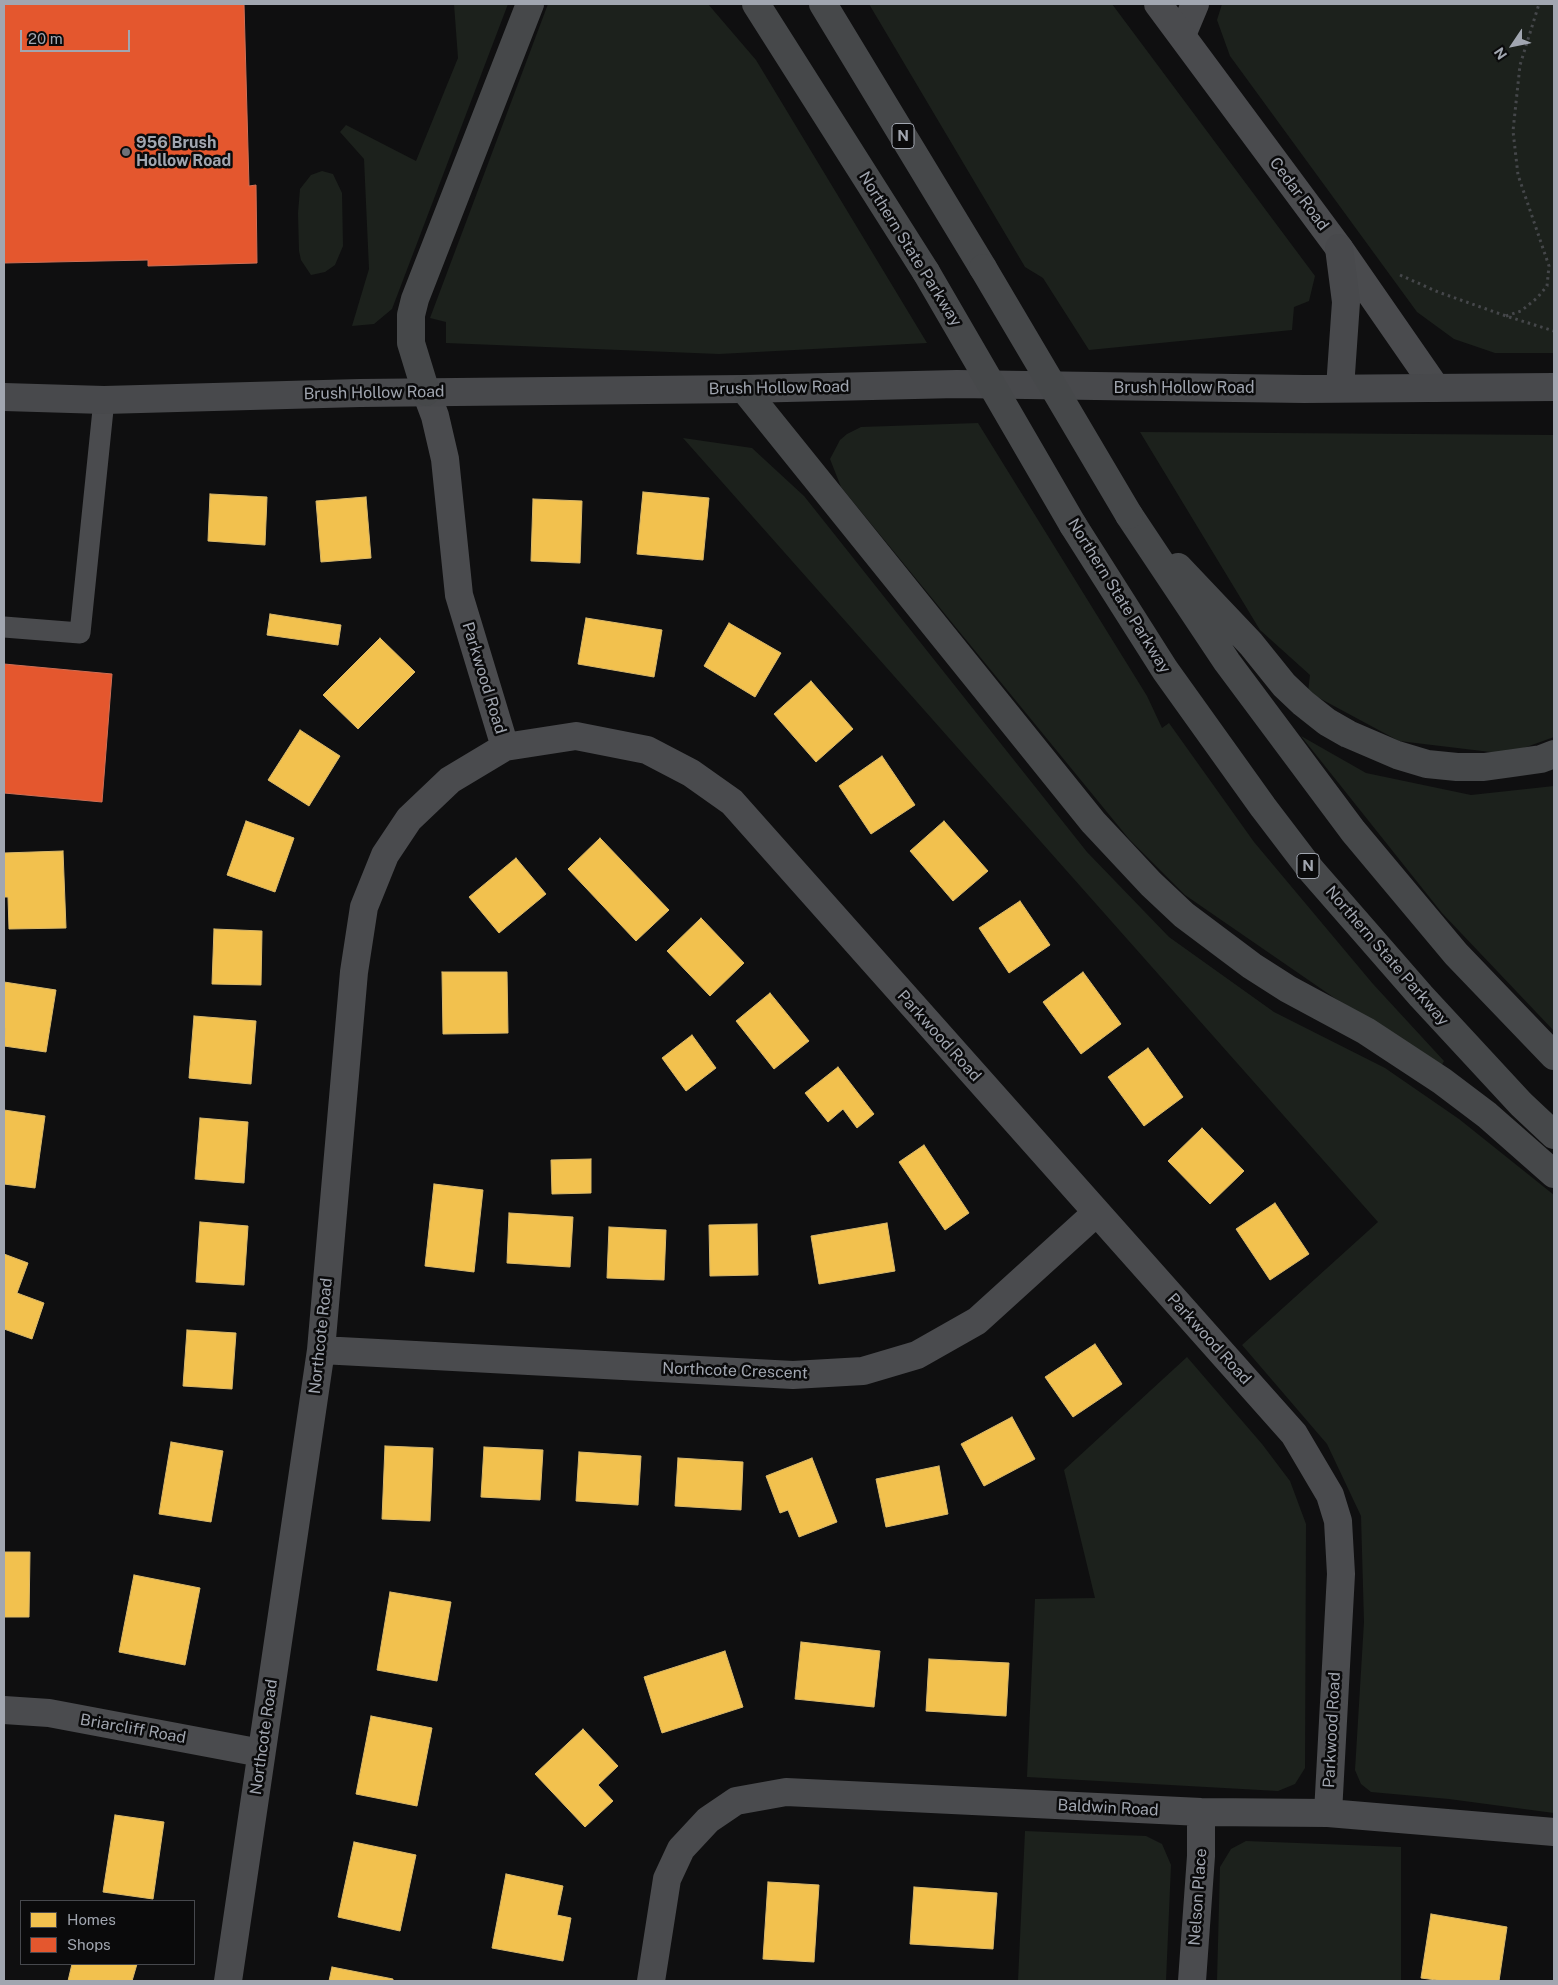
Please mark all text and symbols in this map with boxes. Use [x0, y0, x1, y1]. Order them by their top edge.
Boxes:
scale bar [22, 20, 132, 52]
north arrow [1488, 20, 1538, 70]
text: 20 m [28, 30, 63, 47]
text: N [1491, 44, 1510, 62]
road number: N [892, 124, 914, 148]
place label: 956 Brush Hollow Road [136, 133, 231, 171]
marker: 956 Brush Hollow Road [120, 146, 132, 158]
street label: Cedar Road [1265, 154, 1333, 234]
street label: Northern State Parkway [855, 168, 965, 330]
street label: Brush Hollow Road [708, 377, 850, 399]
street label: Brush Hollow Road [1114, 378, 1254, 398]
street label: Brush Hollow Road [303, 382, 445, 404]
street label: Northern State Parkway [1064, 515, 1174, 677]
street label: Parkwood Road [458, 620, 510, 736]
road number: N [1297, 854, 1319, 878]
street label: Northern State Parkway [1321, 882, 1453, 1030]
street label: Parkwood Road [893, 986, 985, 1086]
street label: Northcote Road [305, 1277, 337, 1395]
street label: Parkwood Road [1163, 1289, 1255, 1389]
street label: Northcote Crescent [662, 1359, 808, 1383]
street label: Parkwood Road [1319, 1672, 1345, 1788]
street label: Northcote Road [246, 1678, 282, 1796]
street label: Briarcliff Road [79, 1710, 187, 1748]
street label: Baldwin Road [1057, 1796, 1159, 1820]
street label: Nelson Place [1185, 1848, 1211, 1946]
legend [20, 1900, 195, 1965]
text: Homes [67, 1911, 116, 1928]
text: Shops [67, 1936, 111, 1953]

